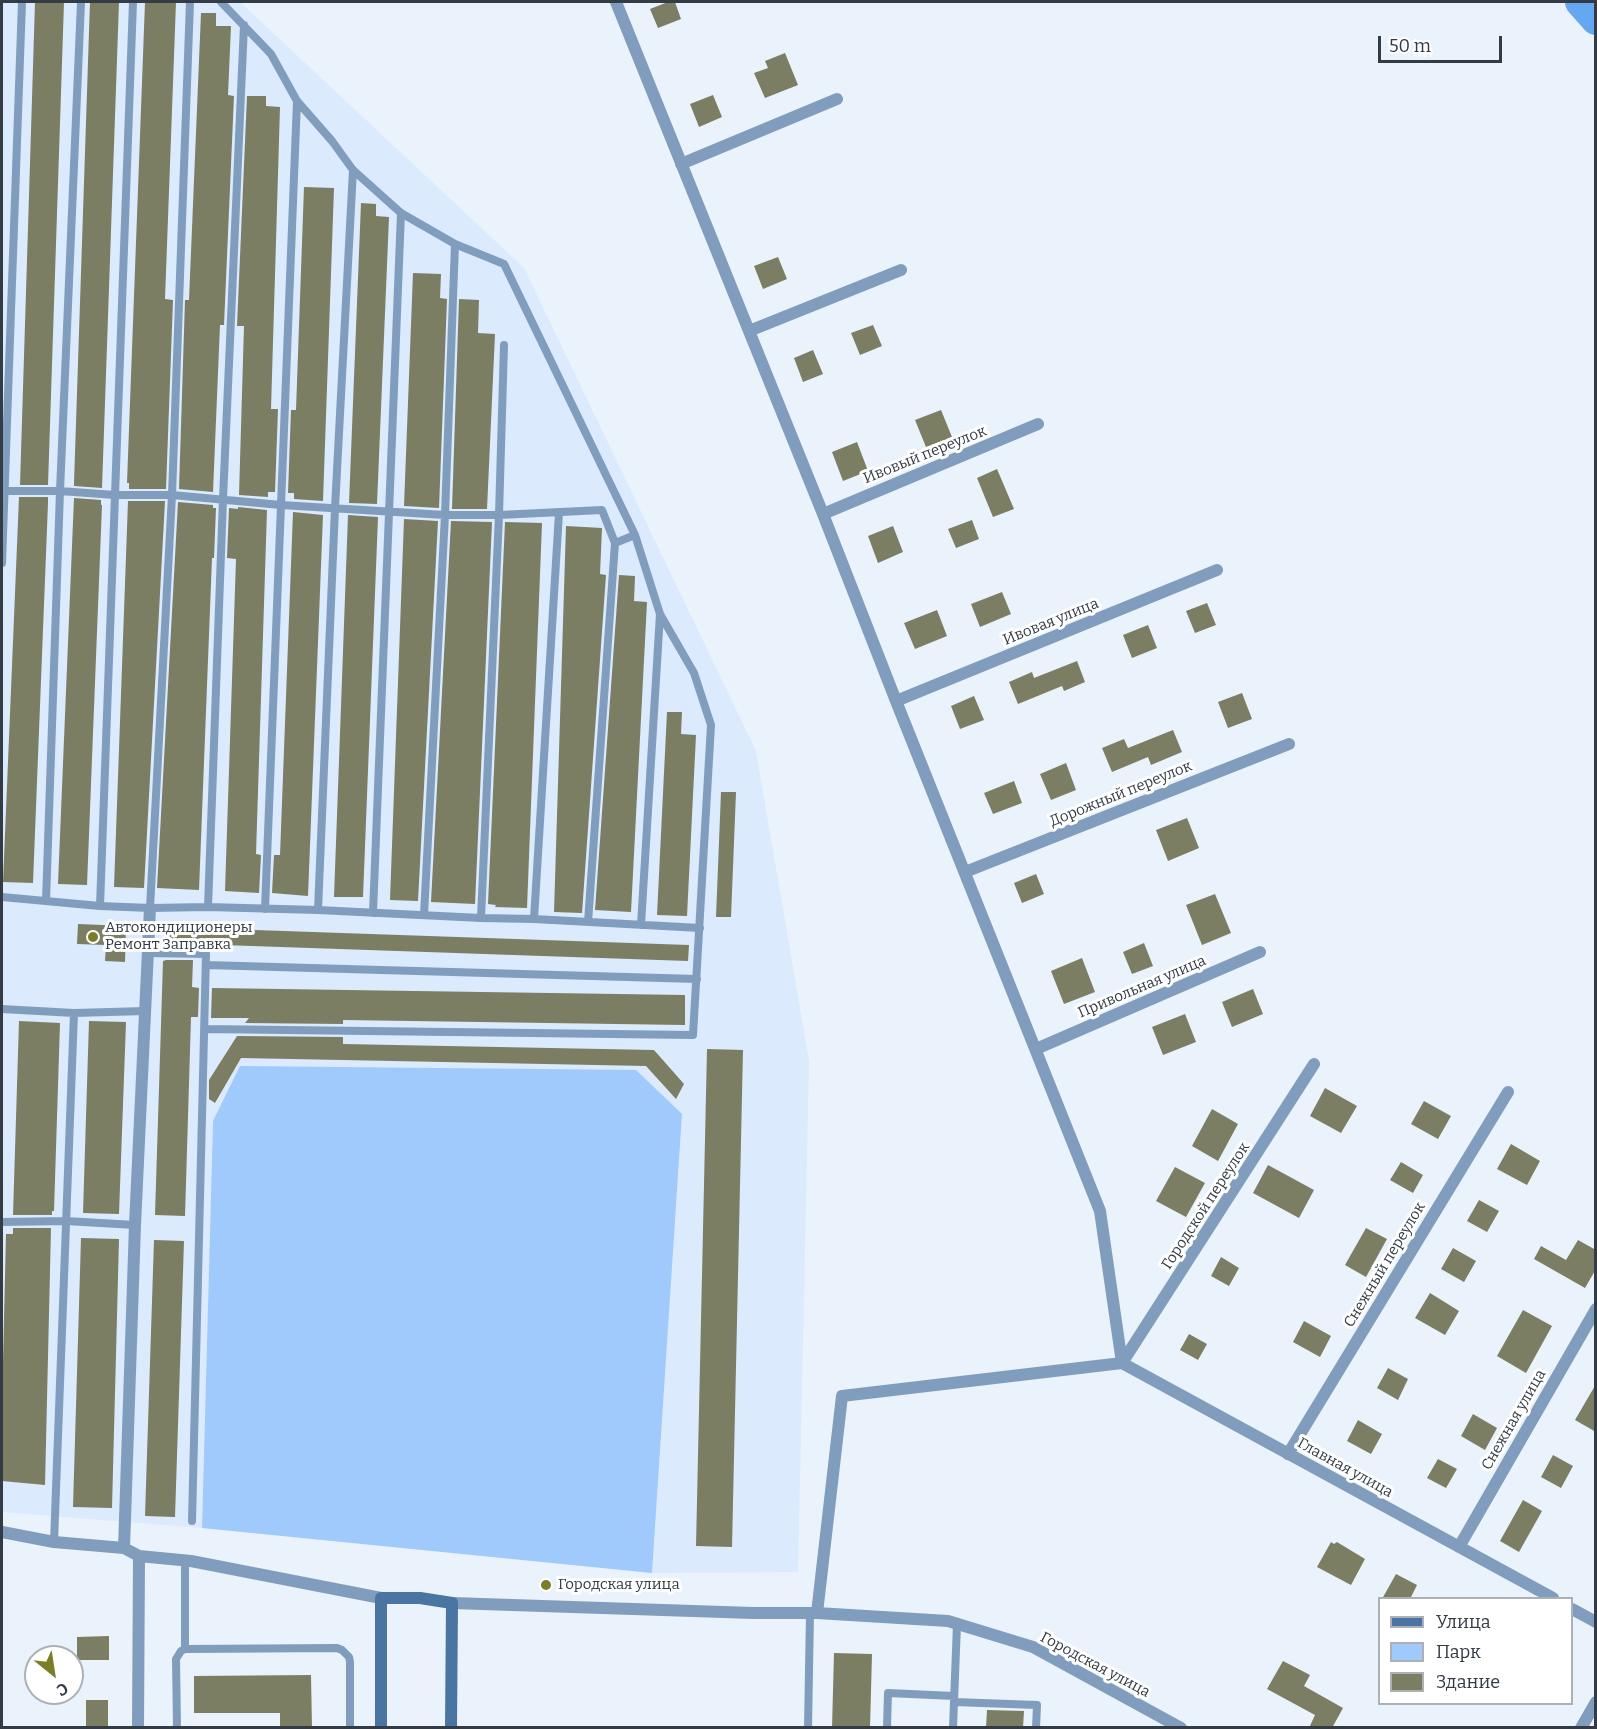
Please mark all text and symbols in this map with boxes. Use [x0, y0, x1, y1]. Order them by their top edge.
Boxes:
scale bar [1381, 24, 1506, 62]
text: 50 m [1389, 35, 1431, 57]
street label: Ивовый переулок [861, 422, 989, 488]
street label: Ивовая улица [1001, 595, 1101, 649]
street label: Дорожный переулок [1047, 757, 1195, 831]
place label: Автокондиционеры Ремонт Заправка [105, 919, 253, 954]
marker: Автокондиционеры Ремонт Заправка [86, 930, 100, 944]
street label: Привольная улица [1075, 952, 1209, 1022]
street label: Городской переулок [1158, 1139, 1254, 1273]
street label: Снежный переулок [1341, 1199, 1429, 1331]
street label: Снежная улица [1478, 1367, 1550, 1473]
street label: Главная улица [1294, 1434, 1396, 1502]
place label: Городская улица [558, 1576, 680, 1594]
marker: Городская улица [539, 1578, 553, 1592]
legend [1378, 1597, 1573, 1705]
text: Улица [1436, 1611, 1491, 1633]
street label: Городская улица [1037, 1629, 1153, 1701]
text: Парк [1436, 1641, 1481, 1663]
north arrow [24, 1645, 84, 1705]
text: Здание [1436, 1671, 1500, 1693]
text: С [53, 1679, 71, 1700]

